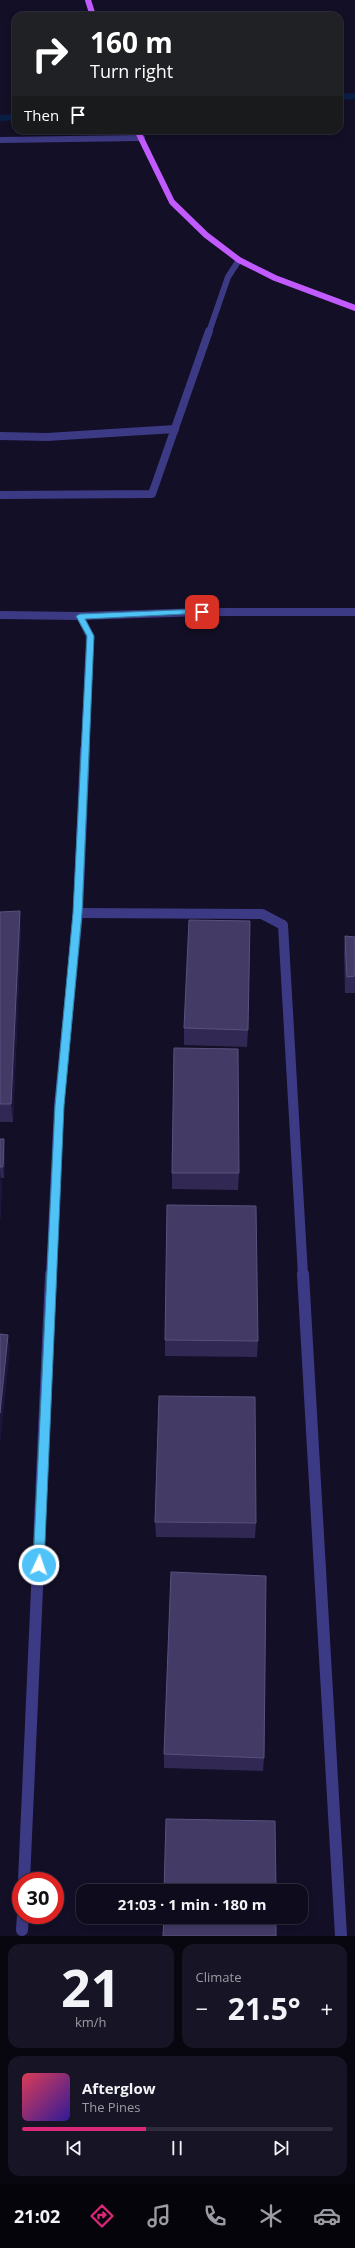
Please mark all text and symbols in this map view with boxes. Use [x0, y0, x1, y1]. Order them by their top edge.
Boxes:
text: 160 m [90, 23, 173, 61]
icon: right [24, 28, 76, 80]
text: Turn right [90, 59, 173, 83]
icon: arrive [67, 104, 89, 126]
text: Then [24, 105, 59, 125]
pin [185, 595, 219, 629]
icon: arrive [191, 601, 213, 623]
position arrow [18, 1544, 60, 1586]
speed limit sign: 30 [12, 1872, 64, 1924]
text: 21:03 · 1 min · 180 m [118, 1894, 266, 1914]
text: 21 [61, 1951, 120, 2022]
text: Climate [196, 1968, 241, 1986]
text: 21.5° [228, 1988, 301, 2029]
text: − [196, 1993, 208, 2023]
text: + [320, 1993, 333, 2023]
text: km/h [75, 2013, 107, 2031]
text: Afterglow [82, 2078, 156, 2098]
text: The Pines [82, 2098, 140, 2116]
icon: previous [63, 2137, 85, 2159]
icon: pause [166, 2137, 188, 2159]
icon: next [270, 2137, 292, 2159]
icon: directions [88, 2202, 116, 2230]
icon: music [145, 2202, 173, 2230]
icon: phone [201, 2202, 229, 2230]
icon: climate [257, 2202, 285, 2230]
icon: car [313, 2202, 341, 2230]
text: 21:02 [14, 2204, 60, 2228]

